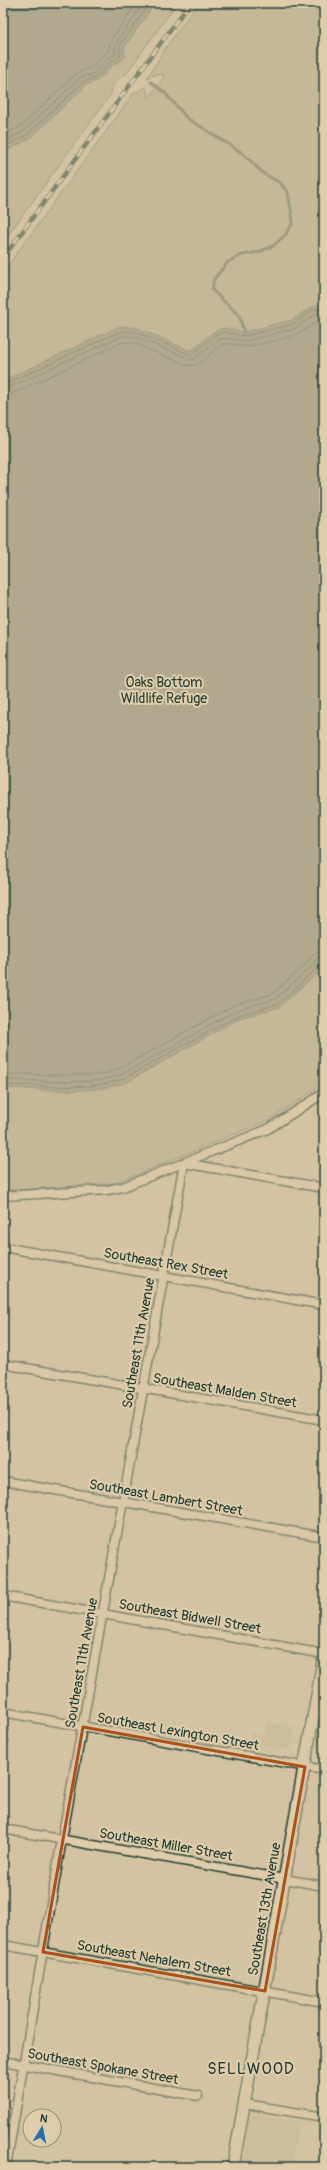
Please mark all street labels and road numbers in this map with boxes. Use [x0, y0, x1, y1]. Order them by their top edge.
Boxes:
street label: Southeast Rex Street [102, 1244, 230, 1283]
street label: Southeast 11th Avenue [119, 1276, 158, 1410]
street label: Southeast Malden Street [152, 1369, 299, 1412]
street label: Southeast Lambert Street [88, 1476, 244, 1519]
street label: Southeast 11th Avenue [62, 1596, 101, 1730]
street label: Southeast Bidwell Street [117, 1596, 263, 1637]
street label: Southeast Lexington Street [96, 1709, 261, 1754]
street label: Southeast Miller Street [98, 1824, 234, 1865]
street label: Southeast 13th Avenue [244, 1841, 285, 1977]
street label: Southeast Nehalem Street [75, 1937, 233, 1980]
street label: Southeast Spokane Street [26, 2045, 180, 2088]

